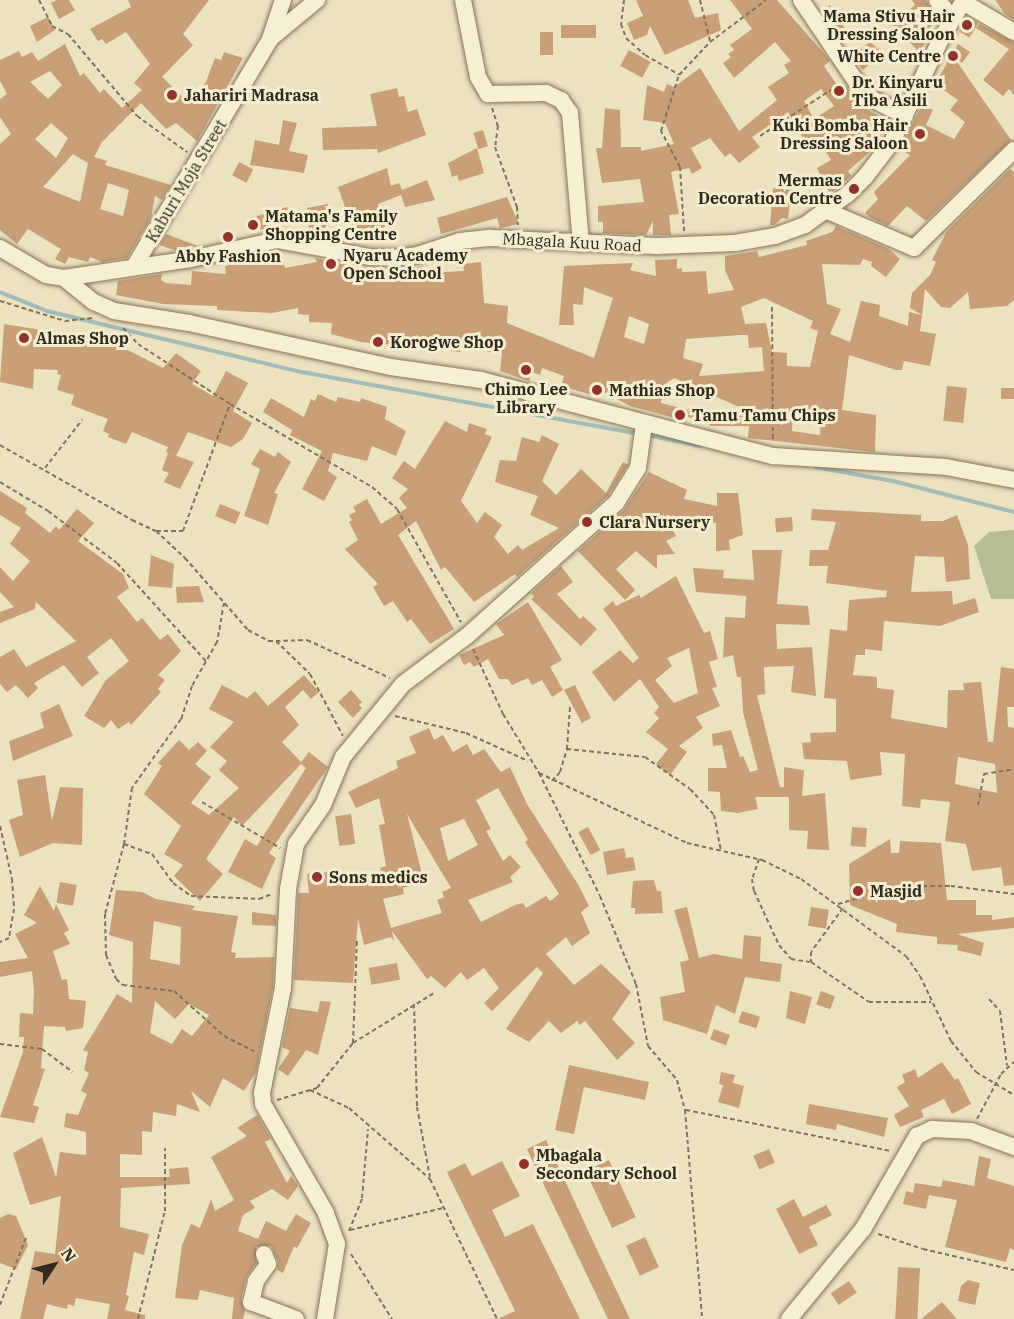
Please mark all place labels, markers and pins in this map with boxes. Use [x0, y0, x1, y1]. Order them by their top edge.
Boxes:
place label: Mama Stivu Hair Dressing Saloon [823, 6, 955, 44]
marker: Mama Stivu Hair Dressing Saloon [960, 18, 974, 32]
place label: White Centre [837, 46, 941, 66]
marker: White Centre [946, 49, 960, 63]
place label: Dr. Kinyaru Tiba Asili [852, 72, 943, 110]
marker: Dr. Kinyaru Tiba Asili [830, 82, 848, 100]
place label: Jahariri Madrasa [184, 85, 319, 105]
marker: Jahariri Madrasa [165, 88, 179, 102]
place label: Kuki Bomba Hair Dressing Saloon [772, 115, 908, 153]
marker: Kuki Bomba Hair Dressing Saloon [913, 127, 927, 141]
place label: Mermas Decoration Centre [698, 170, 842, 208]
marker: Mermas Decoration Centre [847, 182, 861, 196]
place label: Matama's Family Shopping Centre [265, 206, 398, 244]
marker: Matama's Family Shopping Centre [246, 218, 260, 232]
marker: Abby Fashion [221, 230, 235, 244]
place label: Nyaru Academy Open School [343, 245, 468, 283]
place label: Abby Fashion [175, 246, 281, 266]
marker: Nyaru Academy Open School [324, 257, 338, 271]
place label: Almas Shop [36, 328, 129, 348]
marker: Almas Shop [17, 331, 31, 345]
place label: Korogwe Shop [390, 332, 504, 352]
marker: Korogwe Shop [371, 335, 385, 349]
marker: Chimo Lee Library [519, 363, 533, 377]
place label: Chimo Lee Library [484, 379, 568, 417]
place label: Mathias Shop [609, 380, 715, 400]
marker: Mathias Shop [590, 383, 604, 397]
place label: Tamu Tamu Chips [692, 405, 836, 425]
marker: Tamu Tamu Chips [673, 408, 687, 422]
place label: Clara Nursery [599, 512, 710, 532]
marker: Clara Nursery [580, 515, 594, 529]
place label: Sons medics [329, 867, 428, 887]
marker: Sons medics [310, 870, 324, 884]
place label: Masjid [870, 881, 922, 901]
marker: Masjid [851, 884, 865, 898]
place label: Mbagala Secondary School [536, 1145, 677, 1183]
marker: Mbagala Secondary School [517, 1157, 531, 1171]

